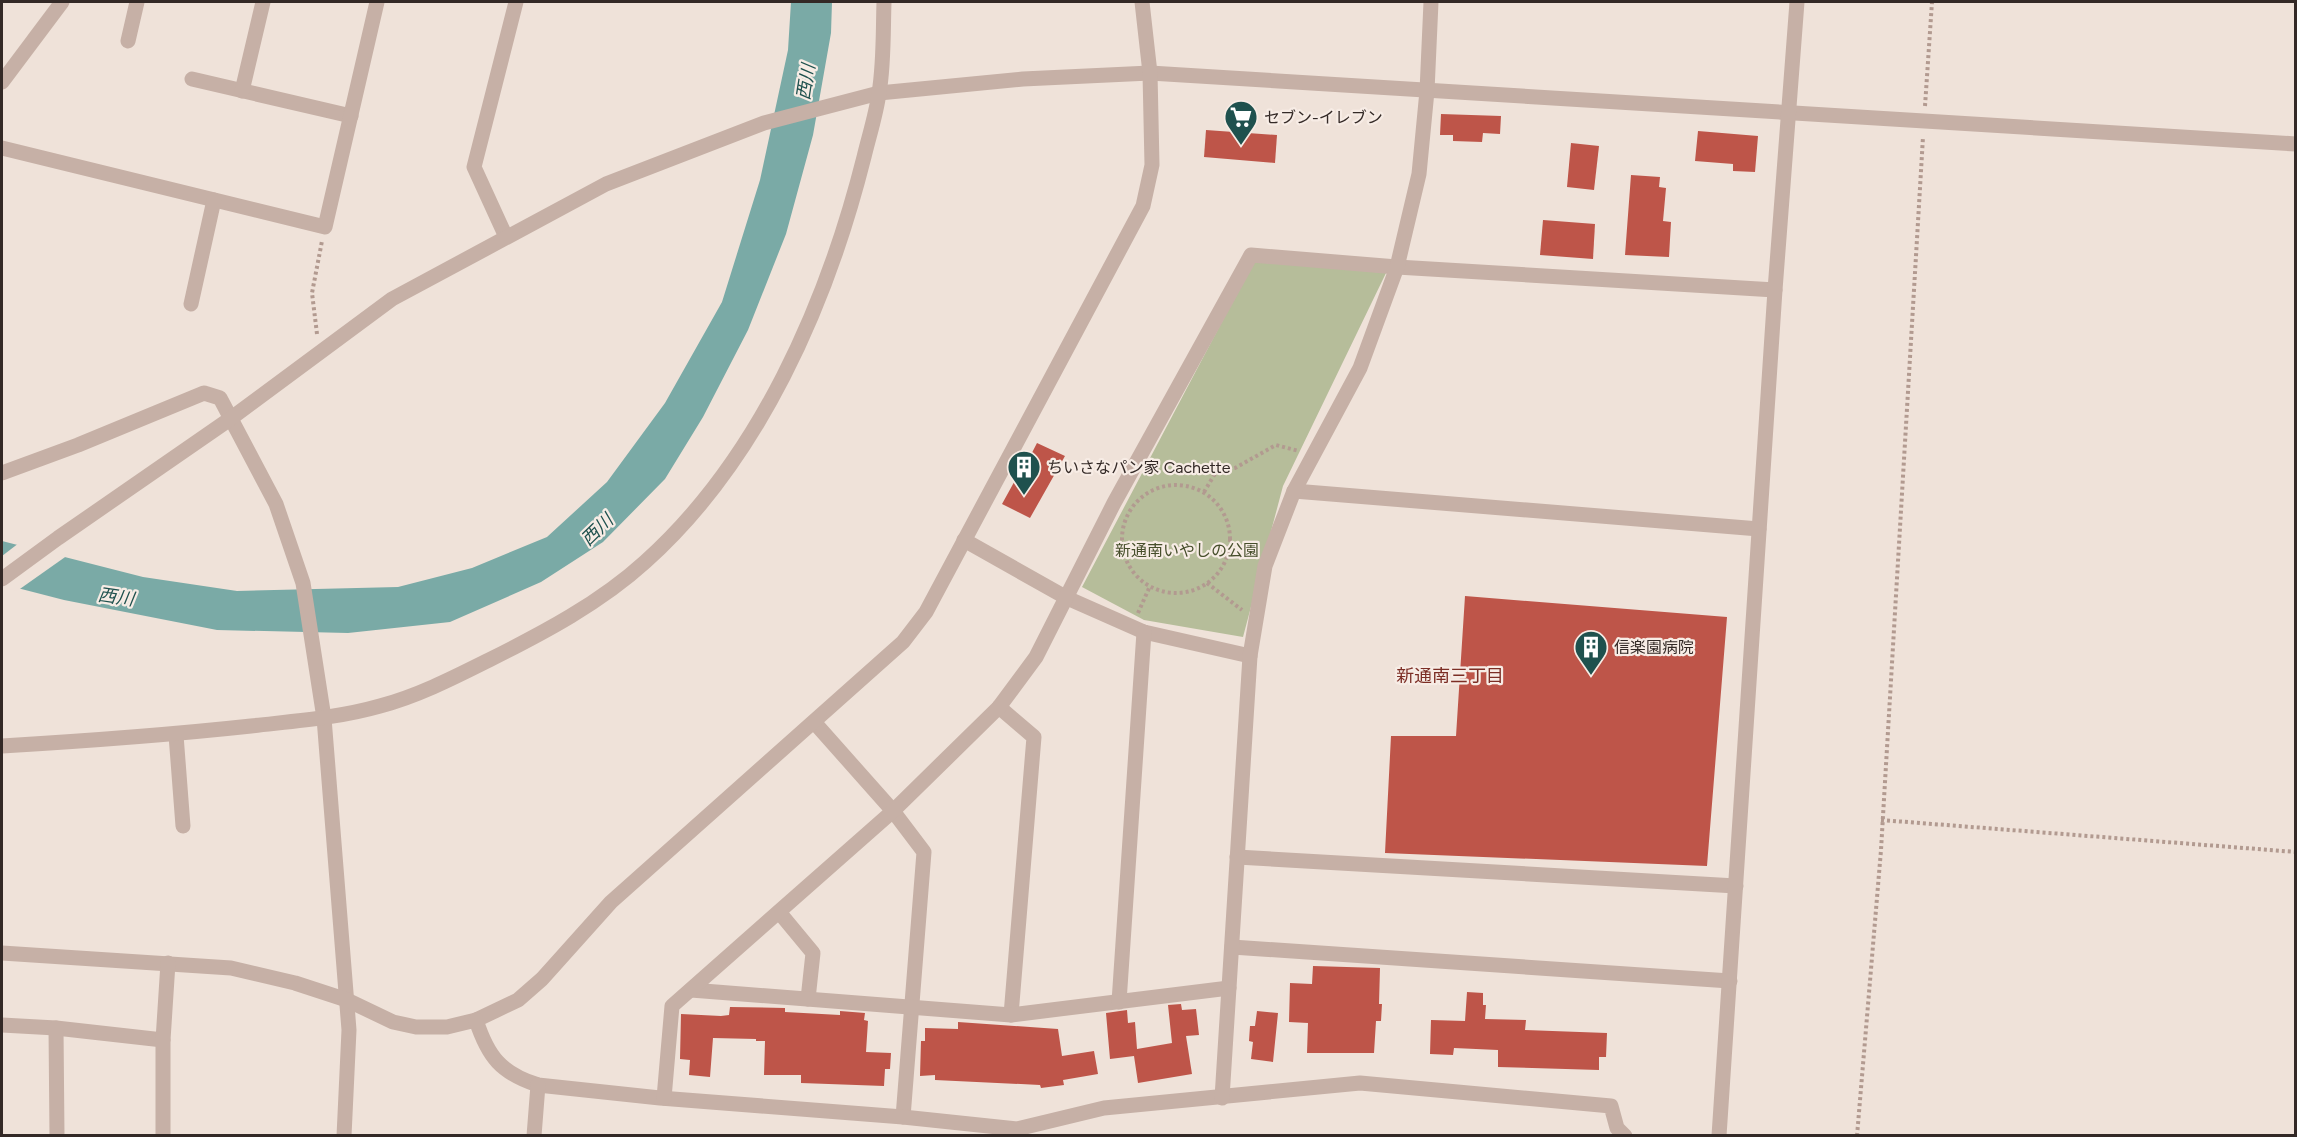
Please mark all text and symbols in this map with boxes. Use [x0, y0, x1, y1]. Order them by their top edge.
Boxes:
water label: 西川 [792, 61, 820, 101]
supermarket icon: セブン-イレブン [1223, 99, 1259, 146]
place label: セブン-イレブン [1264, 108, 1383, 127]
building icon: ちいさなパン家 Cachette [1006, 449, 1042, 496]
place label: ちいさなパン家 Cachette [1047, 458, 1231, 477]
water label: 西川 [576, 508, 619, 550]
park label: 新通南いやしの公園 [1115, 541, 1259, 560]
water label: 西川 [97, 584, 137, 611]
building icon: 信楽園病院 [1573, 629, 1609, 676]
place label: 信楽園病院 [1614, 638, 1694, 657]
district label: 新通南三丁目 [1396, 665, 1504, 687]

